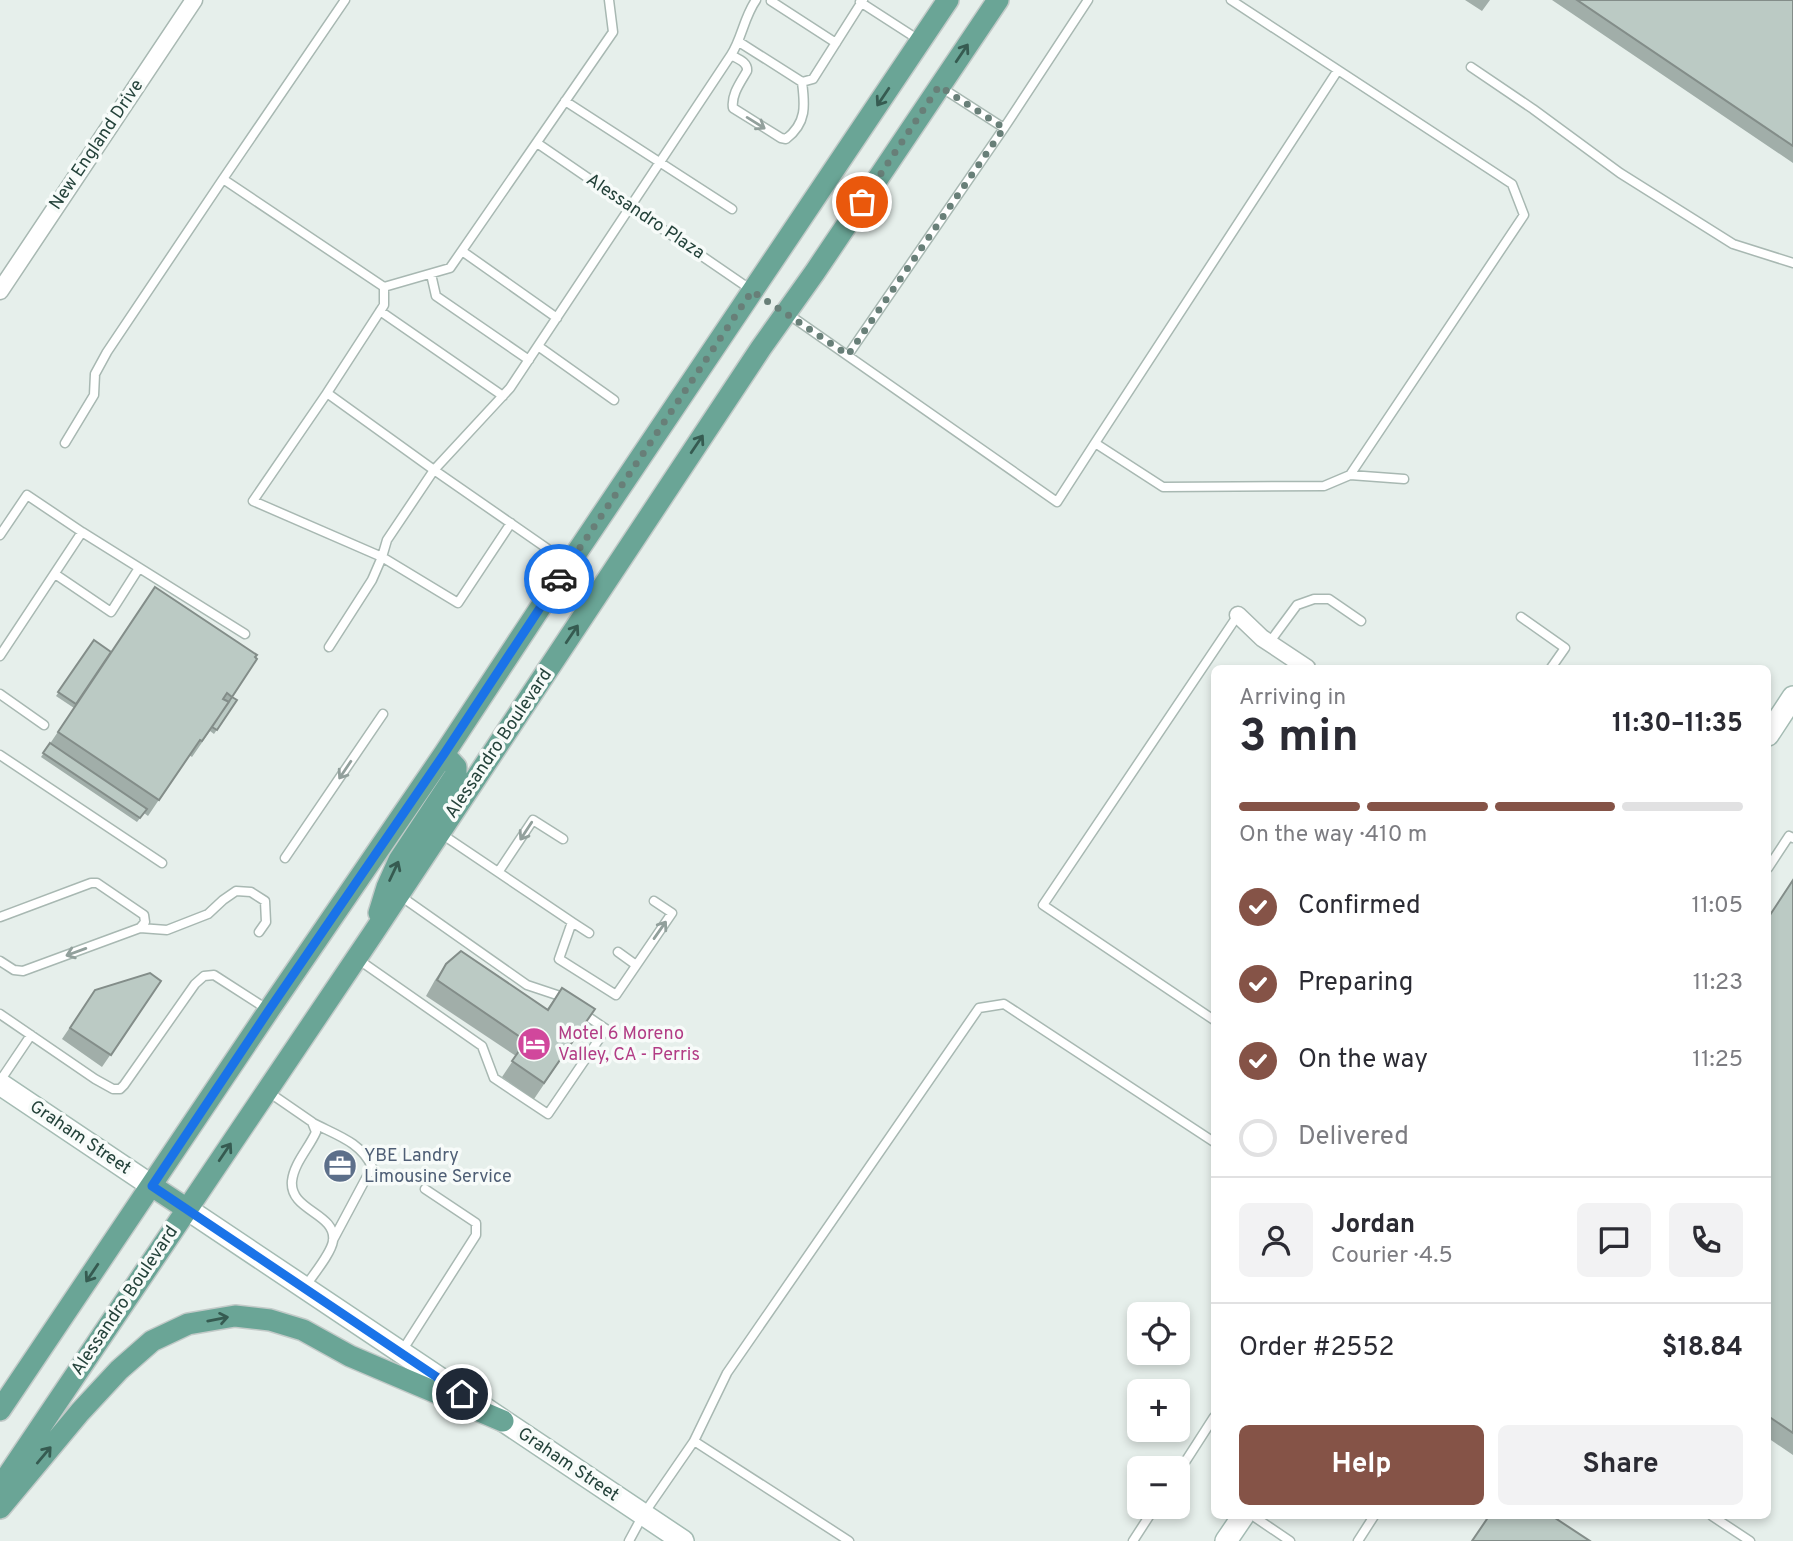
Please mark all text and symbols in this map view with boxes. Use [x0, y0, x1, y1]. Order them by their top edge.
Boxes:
one-way arrow [955, 43, 969, 63]
street label: New England Drive [45, 75, 149, 215]
one-way arrow [875, 87, 889, 107]
one-way arrow [746, 116, 766, 130]
street label: Alessandro Plaza [581, 169, 709, 265]
pin [832, 172, 892, 232]
icon: bag [843, 183, 881, 221]
one-way arrow [691, 435, 705, 455]
courier [524, 544, 594, 614]
icon: car [540, 560, 578, 598]
one-way arrow [565, 625, 579, 644]
street label: Alessandro Boulevard [440, 665, 558, 823]
text: Arriving in [1239, 684, 1346, 713]
text: 11:30–11:35 [1612, 708, 1743, 741]
text: 3 min [1239, 709, 1359, 768]
one-way arrow [337, 760, 352, 779]
one-way arrow [519, 820, 533, 840]
text: On the way · 410 m [1239, 821, 1427, 850]
one-way arrow [388, 861, 402, 882]
icon: check [1239, 888, 1277, 926]
text: Confirmed [1298, 890, 1421, 923]
text: 11:05 [1692, 892, 1743, 921]
one-way arrow [653, 921, 668, 940]
one-way arrow [65, 947, 87, 959]
icon: check [1239, 965, 1277, 1003]
text: Preparing [1298, 967, 1413, 1000]
text: 11:23 [1693, 969, 1743, 998]
place label: Motel 6 Moreno Valley, CA - Perris [558, 1023, 700, 1067]
hotel icon: Motel 6 Moreno Valley, CA - Perris [515, 1025, 553, 1063]
icon: check [1239, 1042, 1277, 1080]
text: On the way [1298, 1044, 1428, 1077]
text: 11:25 [1692, 1046, 1743, 1075]
street label: Graham Street [25, 1096, 135, 1180]
text: Delivered [1298, 1121, 1409, 1154]
one-way arrow [218, 1143, 232, 1163]
place label: YBE Landry Limousine Service [364, 1145, 512, 1189]
office icon: YBE Landry Limousine Service [321, 1147, 359, 1185]
button: person [1239, 1203, 1313, 1277]
button: chat [1577, 1203, 1651, 1277]
button: phone [1669, 1203, 1743, 1277]
text: Jordan [1331, 1209, 1415, 1242]
street label: Alessandro Boulevard [66, 1222, 184, 1380]
text: Courier · 4.5 [1331, 1242, 1453, 1271]
one-way arrow [85, 1263, 99, 1283]
map controls [1127, 1302, 1190, 1519]
button: locate [1127, 1302, 1190, 1365]
one-way arrow [206, 1312, 229, 1325]
text: Order #2552 [1239, 1332, 1394, 1365]
text: $18.84 [1662, 1332, 1743, 1365]
pin [432, 1364, 492, 1424]
icon: home [443, 1375, 481, 1413]
button: + [1127, 1379, 1190, 1442]
street label: Graham Street [513, 1423, 623, 1507]
button: Help [1239, 1425, 1484, 1505]
button: Share [1498, 1425, 1743, 1505]
one-way arrow [36, 1447, 52, 1465]
button: − [1127, 1456, 1190, 1519]

